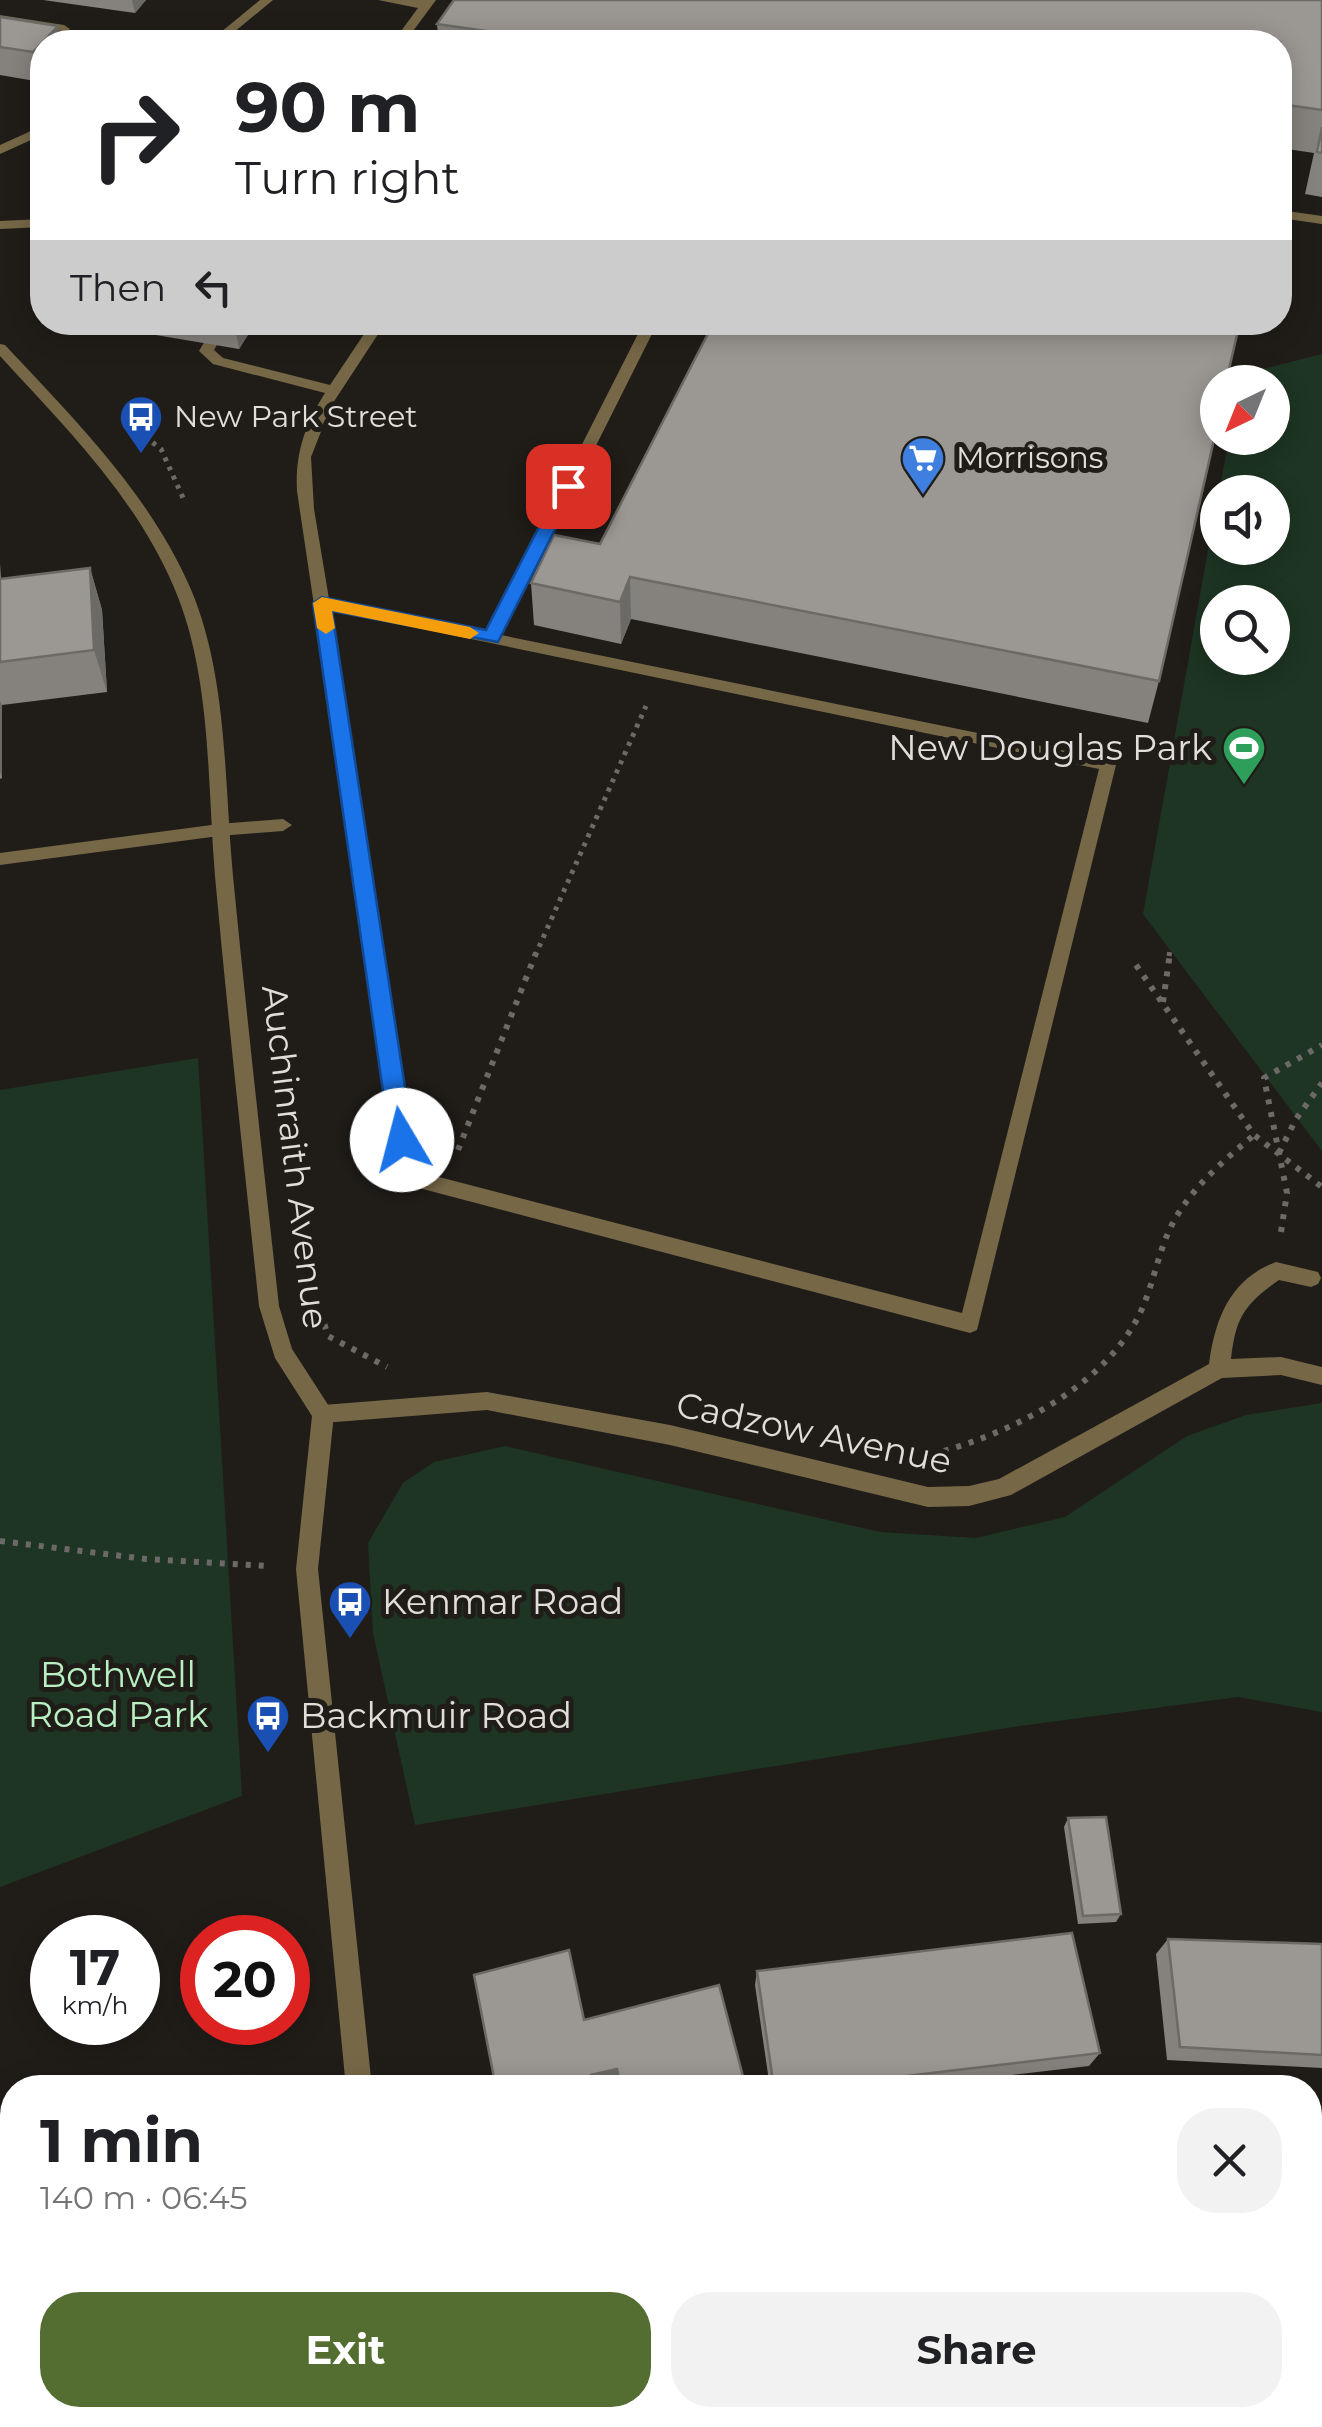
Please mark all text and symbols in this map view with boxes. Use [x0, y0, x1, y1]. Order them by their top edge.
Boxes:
text: 90 m [235, 64, 420, 150]
icon: right [70, 70, 200, 200]
text: Turn right [235, 150, 460, 205]
icon: left [186, 260, 241, 315]
text: Then [70, 264, 166, 311]
north arrow [1200, 365, 1290, 455]
map controls [1200, 365, 1290, 675]
bus stop icon: New Park Street [118, 394, 164, 455]
place label: New Park Street [174, 398, 418, 435]
supermarket icon: Morrisons [900, 435, 946, 496]
place label: Morrisons [956, 439, 1104, 476]
pin [526, 444, 611, 529]
icon: arrive [541, 459, 596, 514]
button: sound [1200, 475, 1290, 565]
button: search [1200, 585, 1290, 675]
sports icon: New Douglas Park [1221, 725, 1267, 786]
place label: New Douglas Park [888, 726, 1212, 769]
street label: Auchinraith Avenue [253, 983, 338, 1331]
position arrow [350, 1088, 454, 1192]
street label: Cadzow Avenue [673, 1382, 955, 1483]
bus stop icon: Kenmar Road [327, 1579, 373, 1640]
place label: Kenmar Road [382, 1580, 623, 1623]
park label: Bothwell Road Park [28, 1653, 208, 1736]
bus stop icon: Backmuir Road [245, 1693, 291, 1754]
place label: Backmuir Road [300, 1694, 572, 1737]
speed limit sign: 20 [180, 1915, 310, 2045]
text: 17 [70, 1937, 120, 1998]
text: km/h [62, 1990, 128, 2020]
text: 1 min [40, 2104, 203, 2177]
button: close [1177, 2108, 1282, 2213]
text: 140 m · 06:45 [40, 2178, 248, 2217]
button: Exit [40, 2292, 651, 2407]
button: Share [671, 2292, 1282, 2407]

